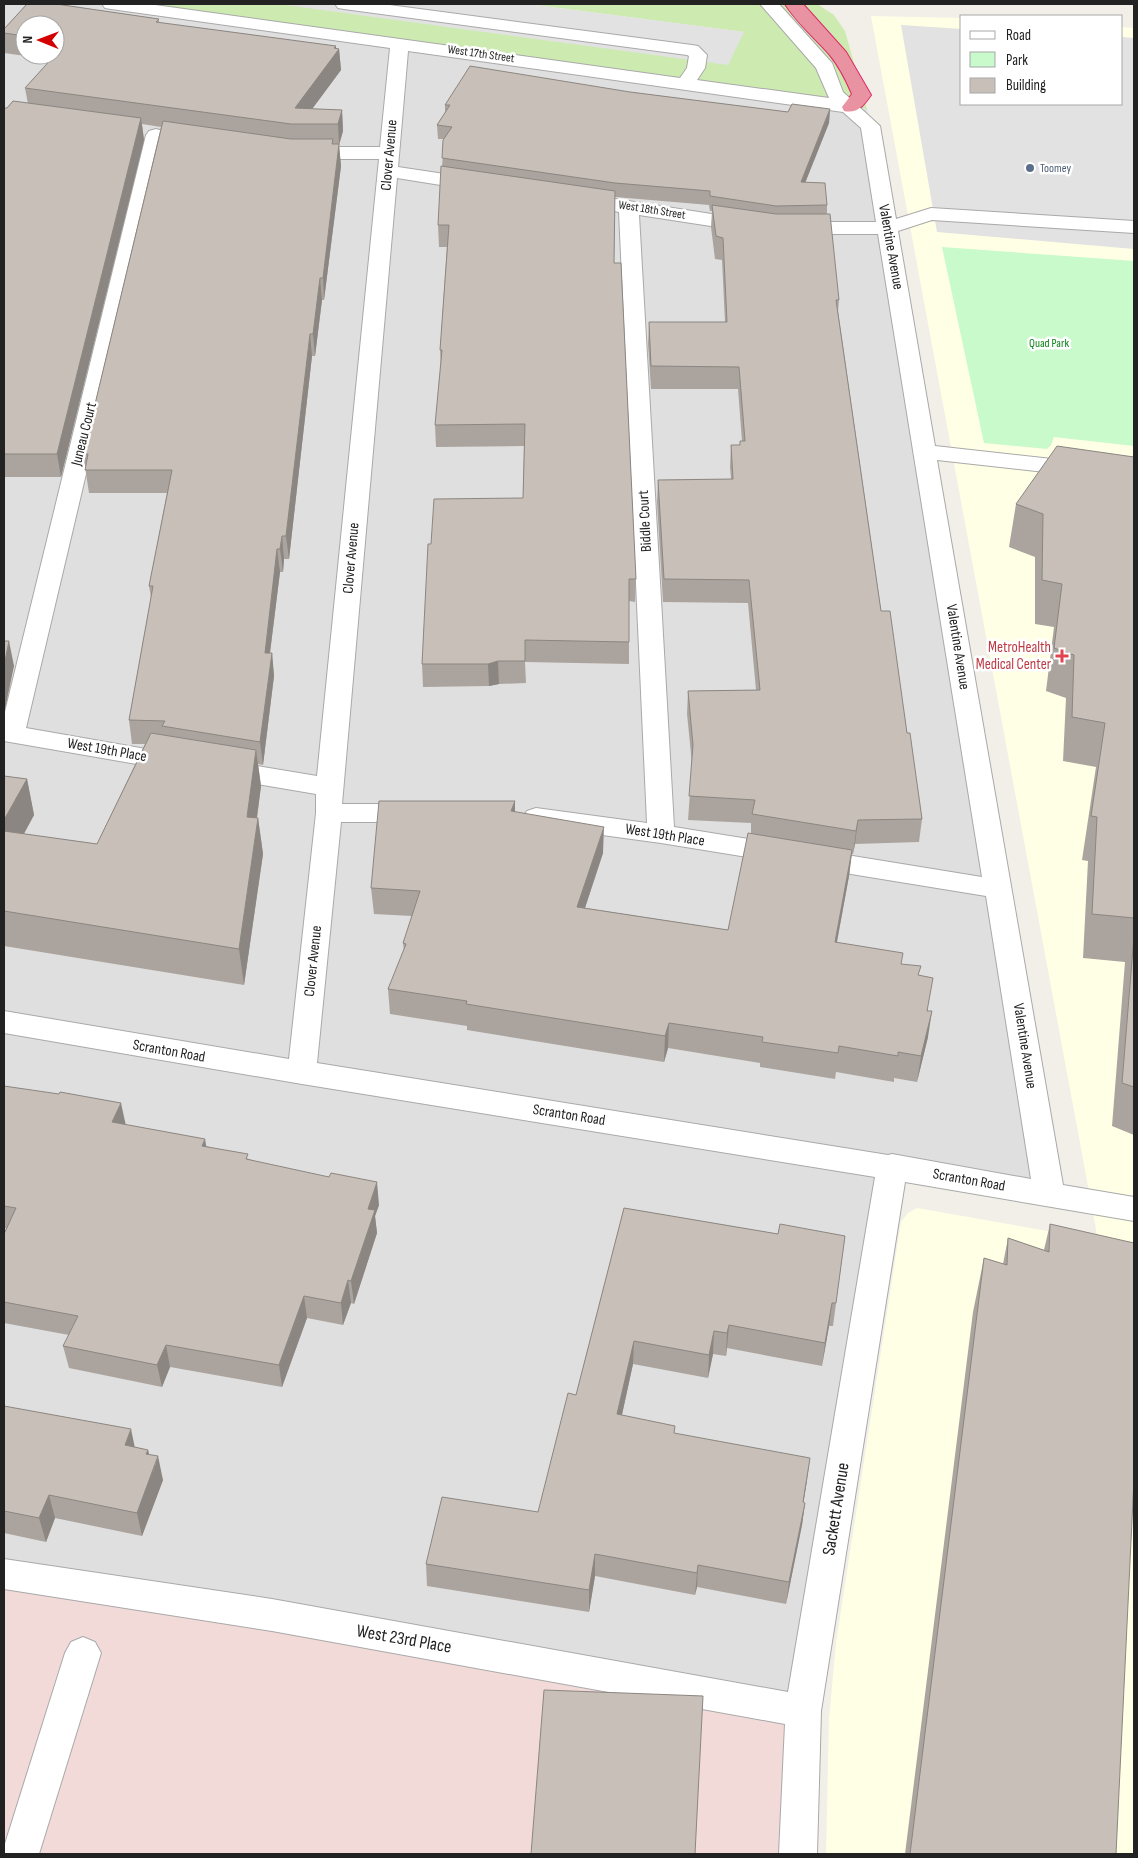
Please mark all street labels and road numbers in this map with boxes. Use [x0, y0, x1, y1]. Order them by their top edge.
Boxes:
street label: West 17th Street [447, 42, 516, 66]
street label: Clover Avenue [376, 119, 402, 191]
street label: West 18th Street [617, 197, 687, 223]
street label: Valentine Avenue [874, 203, 908, 291]
street label: Juneau Court [67, 400, 101, 469]
street label: Biddle Court [634, 489, 656, 552]
street label: Clover Avenue [338, 522, 364, 594]
street label: Valentine Avenue [942, 603, 974, 691]
street label: West 19th Place [66, 734, 148, 766]
street label: West 19th Place [624, 819, 706, 851]
street label: Clover Avenue [300, 925, 326, 997]
street label: Valentine Avenue [1009, 1002, 1041, 1090]
street label: Scranton Road [131, 1035, 207, 1067]
street label: Scranton Road [531, 1100, 607, 1130]
street label: Scranton Road [931, 1164, 1007, 1196]
street label: Sackett Avenue [818, 1461, 854, 1557]
street label: West 23rd Place [355, 1620, 453, 1658]

